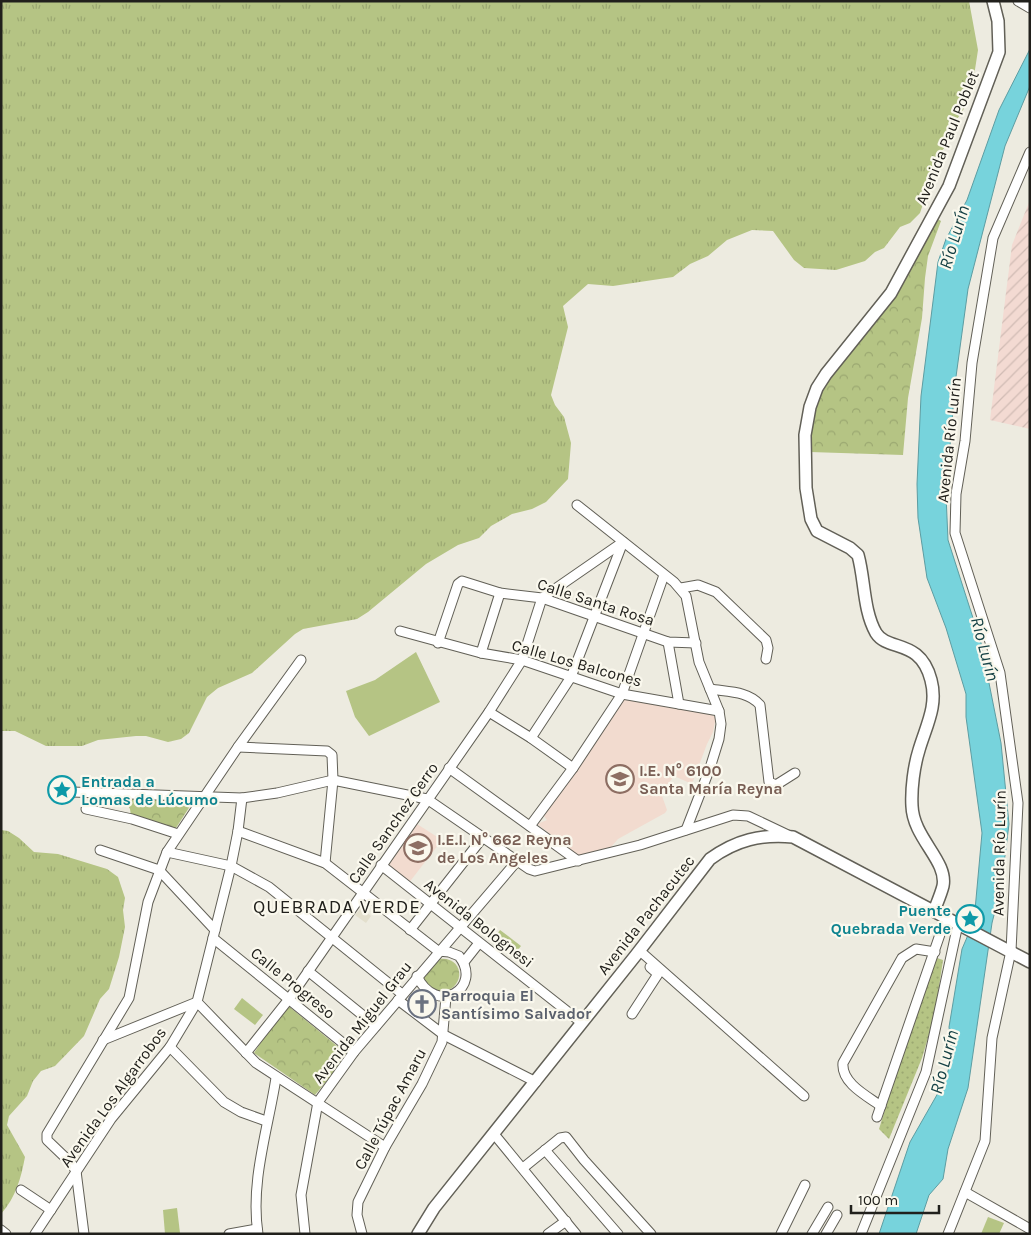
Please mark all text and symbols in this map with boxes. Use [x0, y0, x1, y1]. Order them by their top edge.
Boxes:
street label: Avenida Paul Poblet [911, 68, 983, 208]
water label: Río Lurín [934, 202, 974, 272]
street label: Avenida Río Lurín [933, 376, 965, 504]
street label: Calle Santa Rosa [535, 574, 657, 630]
water label: Río Lurín [966, 614, 1004, 684]
street label: Calle Los Balcones [510, 635, 644, 691]
street label: Calle Sanchez Cerro [344, 759, 442, 887]
place label: I.E. N° 6100 Santa María Reyna [639, 761, 783, 798]
school or university icon: I.E. N° 6100 Santa María Reyna [605, 764, 635, 794]
place label: Entrada a Lomas de Lúcumo [81, 772, 218, 809]
place icon: Entrada a Lomas de Lúcumo [47, 775, 77, 805]
street label: Avenida Río Lurín [988, 790, 1010, 916]
place label: I.E.I. N° 662 Reyna de Los Angeles [437, 830, 572, 867]
school or university icon: I.E.I. N° 662 Reyna de Los Angeles [403, 833, 433, 863]
street label: Avenida Pachacutec [593, 851, 699, 979]
street label: Avenida Bolognesi [421, 874, 537, 972]
district label: QUEBRADA VERDE [253, 896, 421, 918]
place label: Puente Quebrada Verde [831, 901, 951, 938]
place icon: Puente Quebrada Verde [955, 904, 985, 934]
street label: Calle Progreso [247, 943, 339, 1023]
street label: Avenida Miguel Grau [308, 957, 416, 1087]
place label: Parroquia El Santísimo Salvador [441, 986, 592, 1023]
church icon: Parroquia El Santísimo Salvador [407, 989, 437, 1019]
street label: Avenida Los Algarrobos [56, 1023, 170, 1171]
water label: Río Lurín [925, 1027, 963, 1097]
street label: Calle Túpac Amaru [350, 1045, 430, 1173]
scale bar [851, 1182, 938, 1214]
text: 100 m [858, 1191, 898, 1209]

